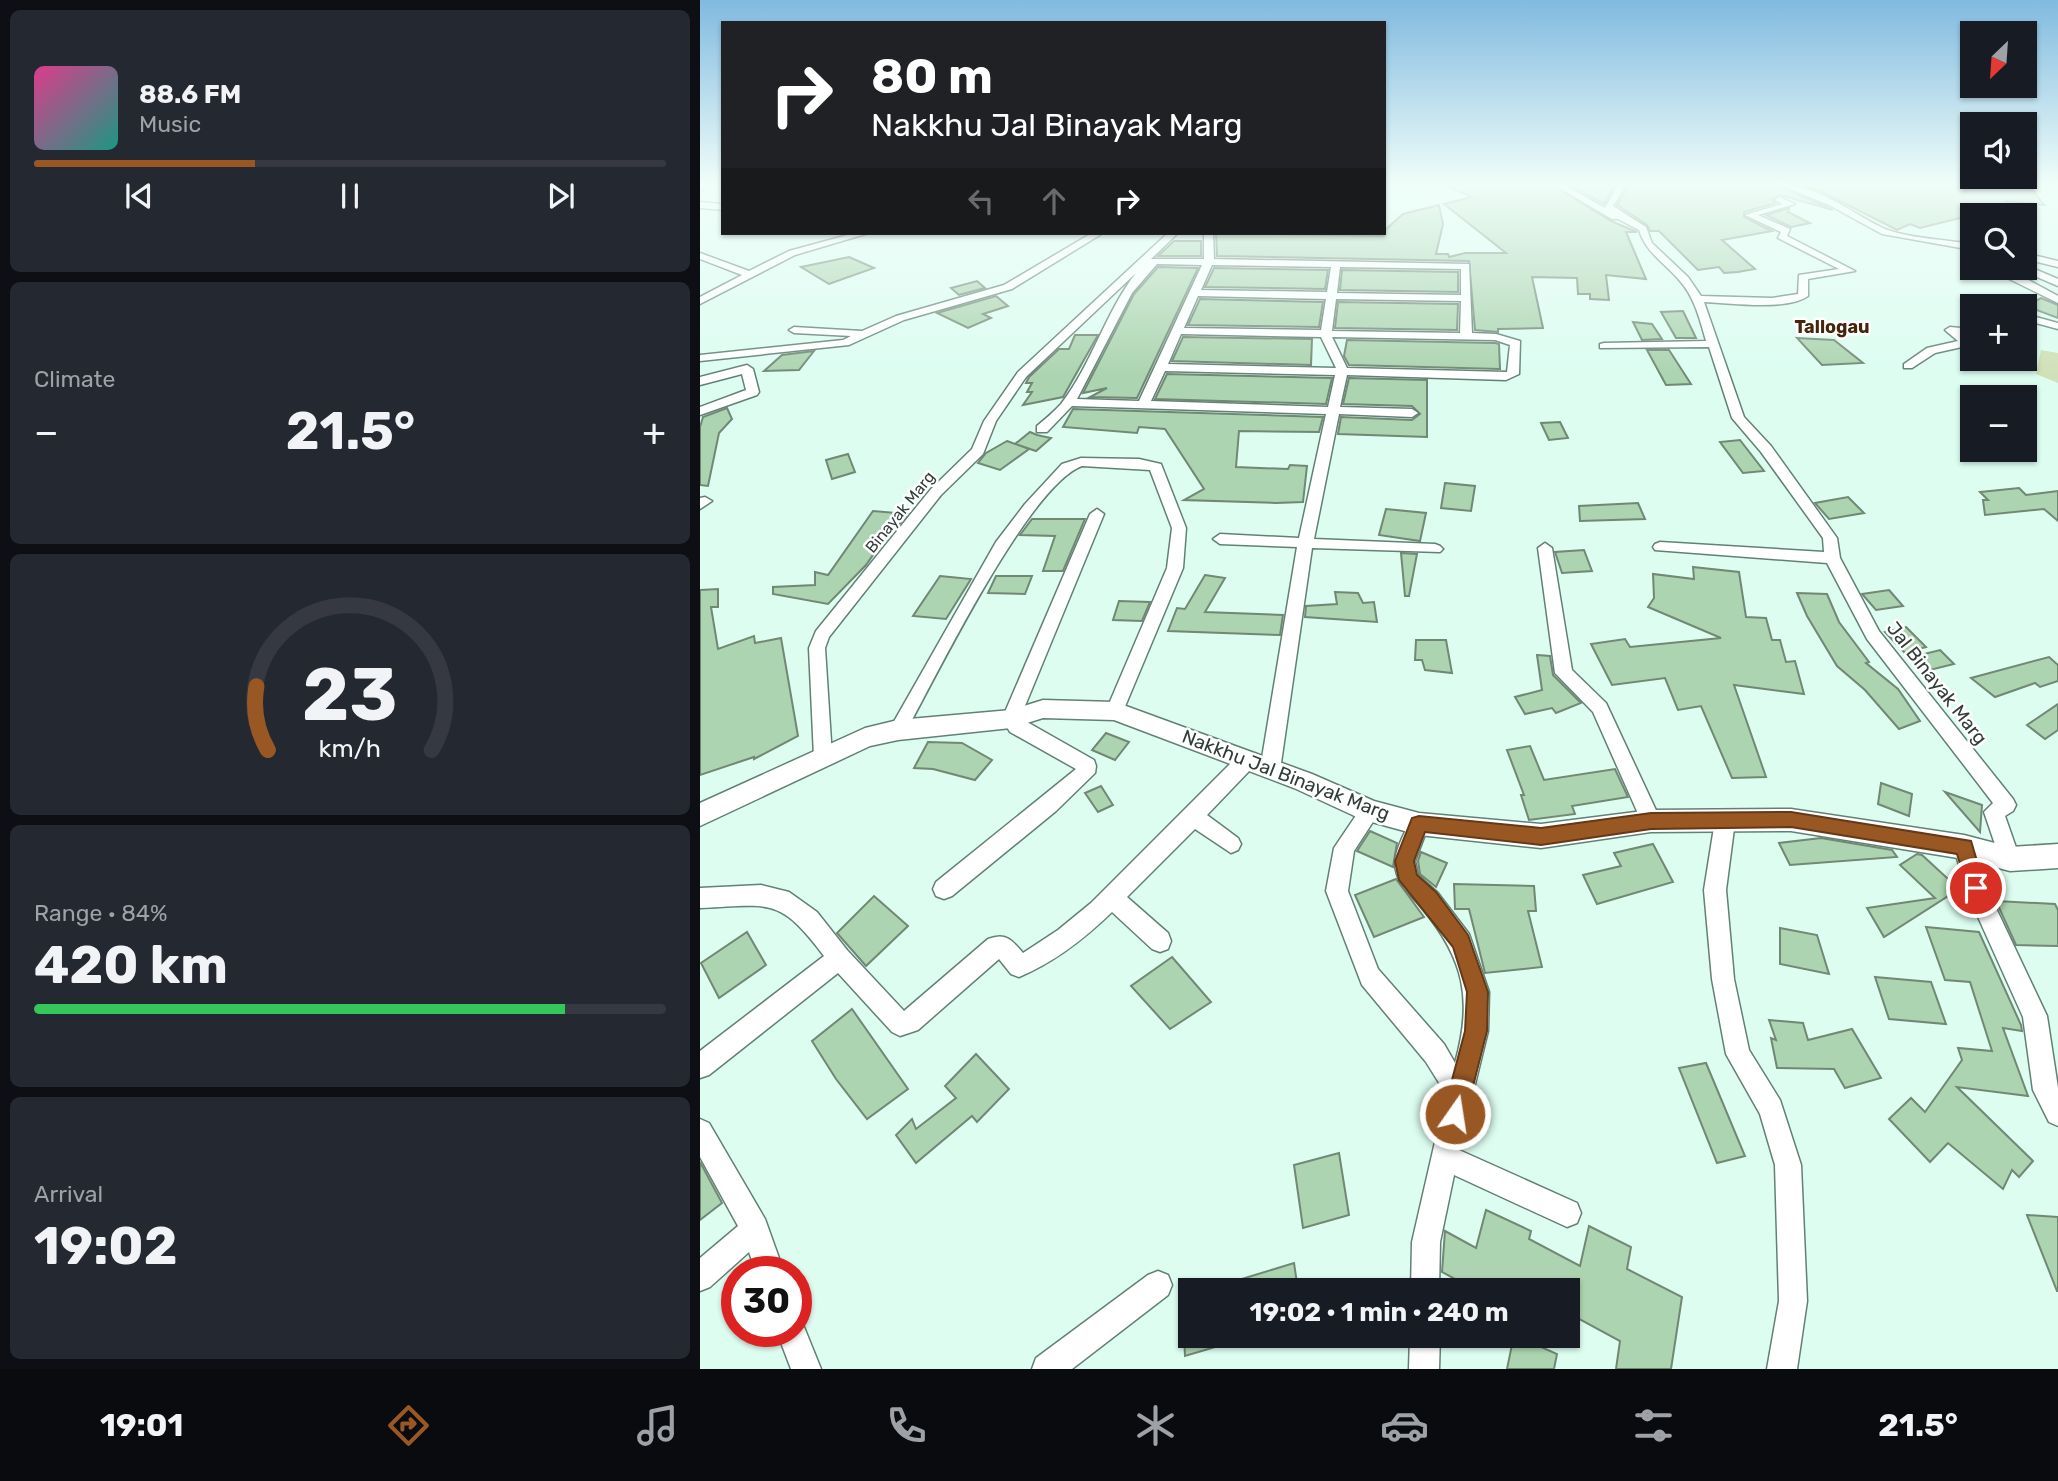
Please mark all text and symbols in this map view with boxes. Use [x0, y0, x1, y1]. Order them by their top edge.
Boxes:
north arrow [1960, 21, 2037, 98]
map controls [1960, 21, 2037, 462]
text: 80 m [871, 47, 993, 105]
icon: right [756, 49, 847, 140]
text: 88.6 FM [139, 79, 241, 110]
text: Nakkhu Jal Binayak Marg [871, 106, 1243, 144]
text: Music [139, 110, 201, 138]
button: sound [1960, 112, 2037, 189]
icon: previous [120, 177, 158, 215]
icon: pause [331, 177, 369, 215]
icon: next [542, 177, 580, 215]
icon: left [962, 182, 1000, 220]
icon: ahead [1035, 182, 1073, 220]
icon: right [1108, 182, 1146, 220]
button: search [1960, 203, 2037, 280]
button: + [1960, 294, 2037, 371]
district label: Tallogau [1794, 316, 1870, 338]
text: Climate [34, 365, 115, 393]
button: − [1960, 385, 2037, 462]
text: 21.5° [286, 400, 415, 462]
text: − [34, 409, 59, 455]
text: + [642, 409, 666, 455]
street label: Binayak Marg [861, 467, 939, 557]
street label: Jal Binayak Marg [1882, 617, 1992, 749]
text: 23 [302, 653, 398, 739]
street label: Nakkhu Jal Binayak Marg [1179, 725, 1393, 825]
text: km/h [319, 734, 381, 763]
pin [1946, 858, 2006, 918]
icon: arrive [1957, 869, 1995, 907]
text: Range · 84% [34, 899, 168, 927]
text: 420 km [34, 934, 228, 996]
position arrow [1418, 1077, 1492, 1151]
text: Arrival [34, 1180, 103, 1208]
text: 19:02 [34, 1215, 178, 1277]
speed limit sign: 30 [721, 1256, 812, 1347]
text: 19:02 · 1 min · 240 m [1249, 1297, 1509, 1328]
icon: directions [384, 1401, 433, 1450]
icon: music [633, 1401, 682, 1450]
icon: phone [882, 1401, 931, 1450]
icon: climate [1131, 1401, 1180, 1450]
icon: car [1380, 1401, 1429, 1450]
icon: filters [1629, 1401, 1678, 1450]
text: 19:01 [100, 1406, 183, 1444]
text: 21.5° [1878, 1406, 1958, 1444]

